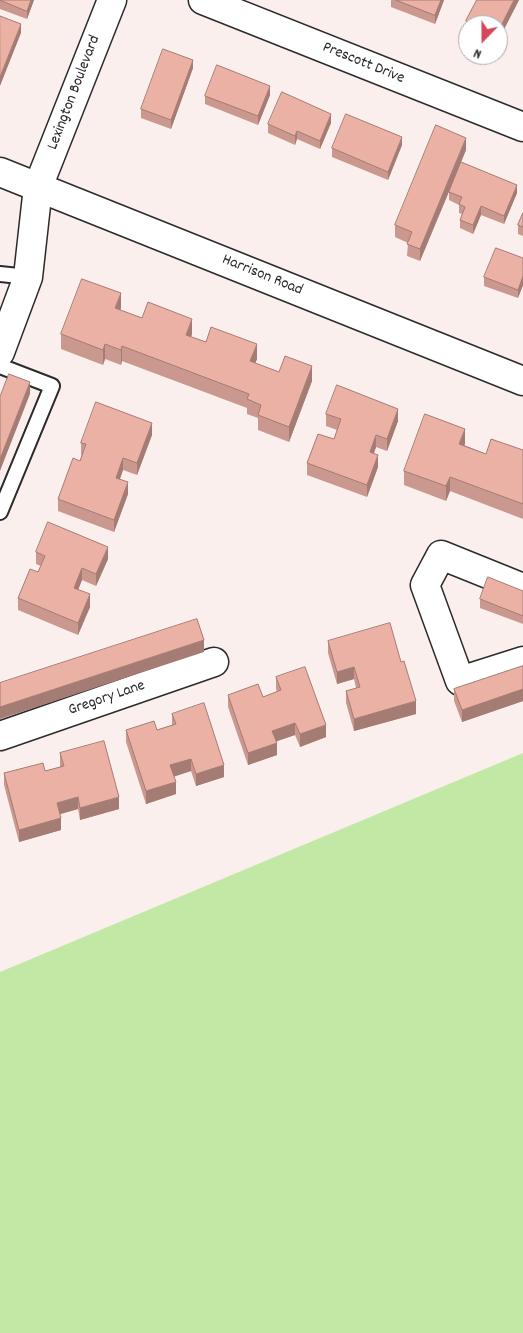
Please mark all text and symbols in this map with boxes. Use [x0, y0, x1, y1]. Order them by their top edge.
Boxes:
north arrow [458, 15, 508, 65]
street label: Lexington Boulevard [44, 33, 106, 153]
street label: Prescott Drive [319, 39, 407, 89]
text: N [471, 42, 485, 64]
street label: Harrison Road [219, 251, 305, 301]
street label: Gregory Lane [66, 677, 148, 721]

